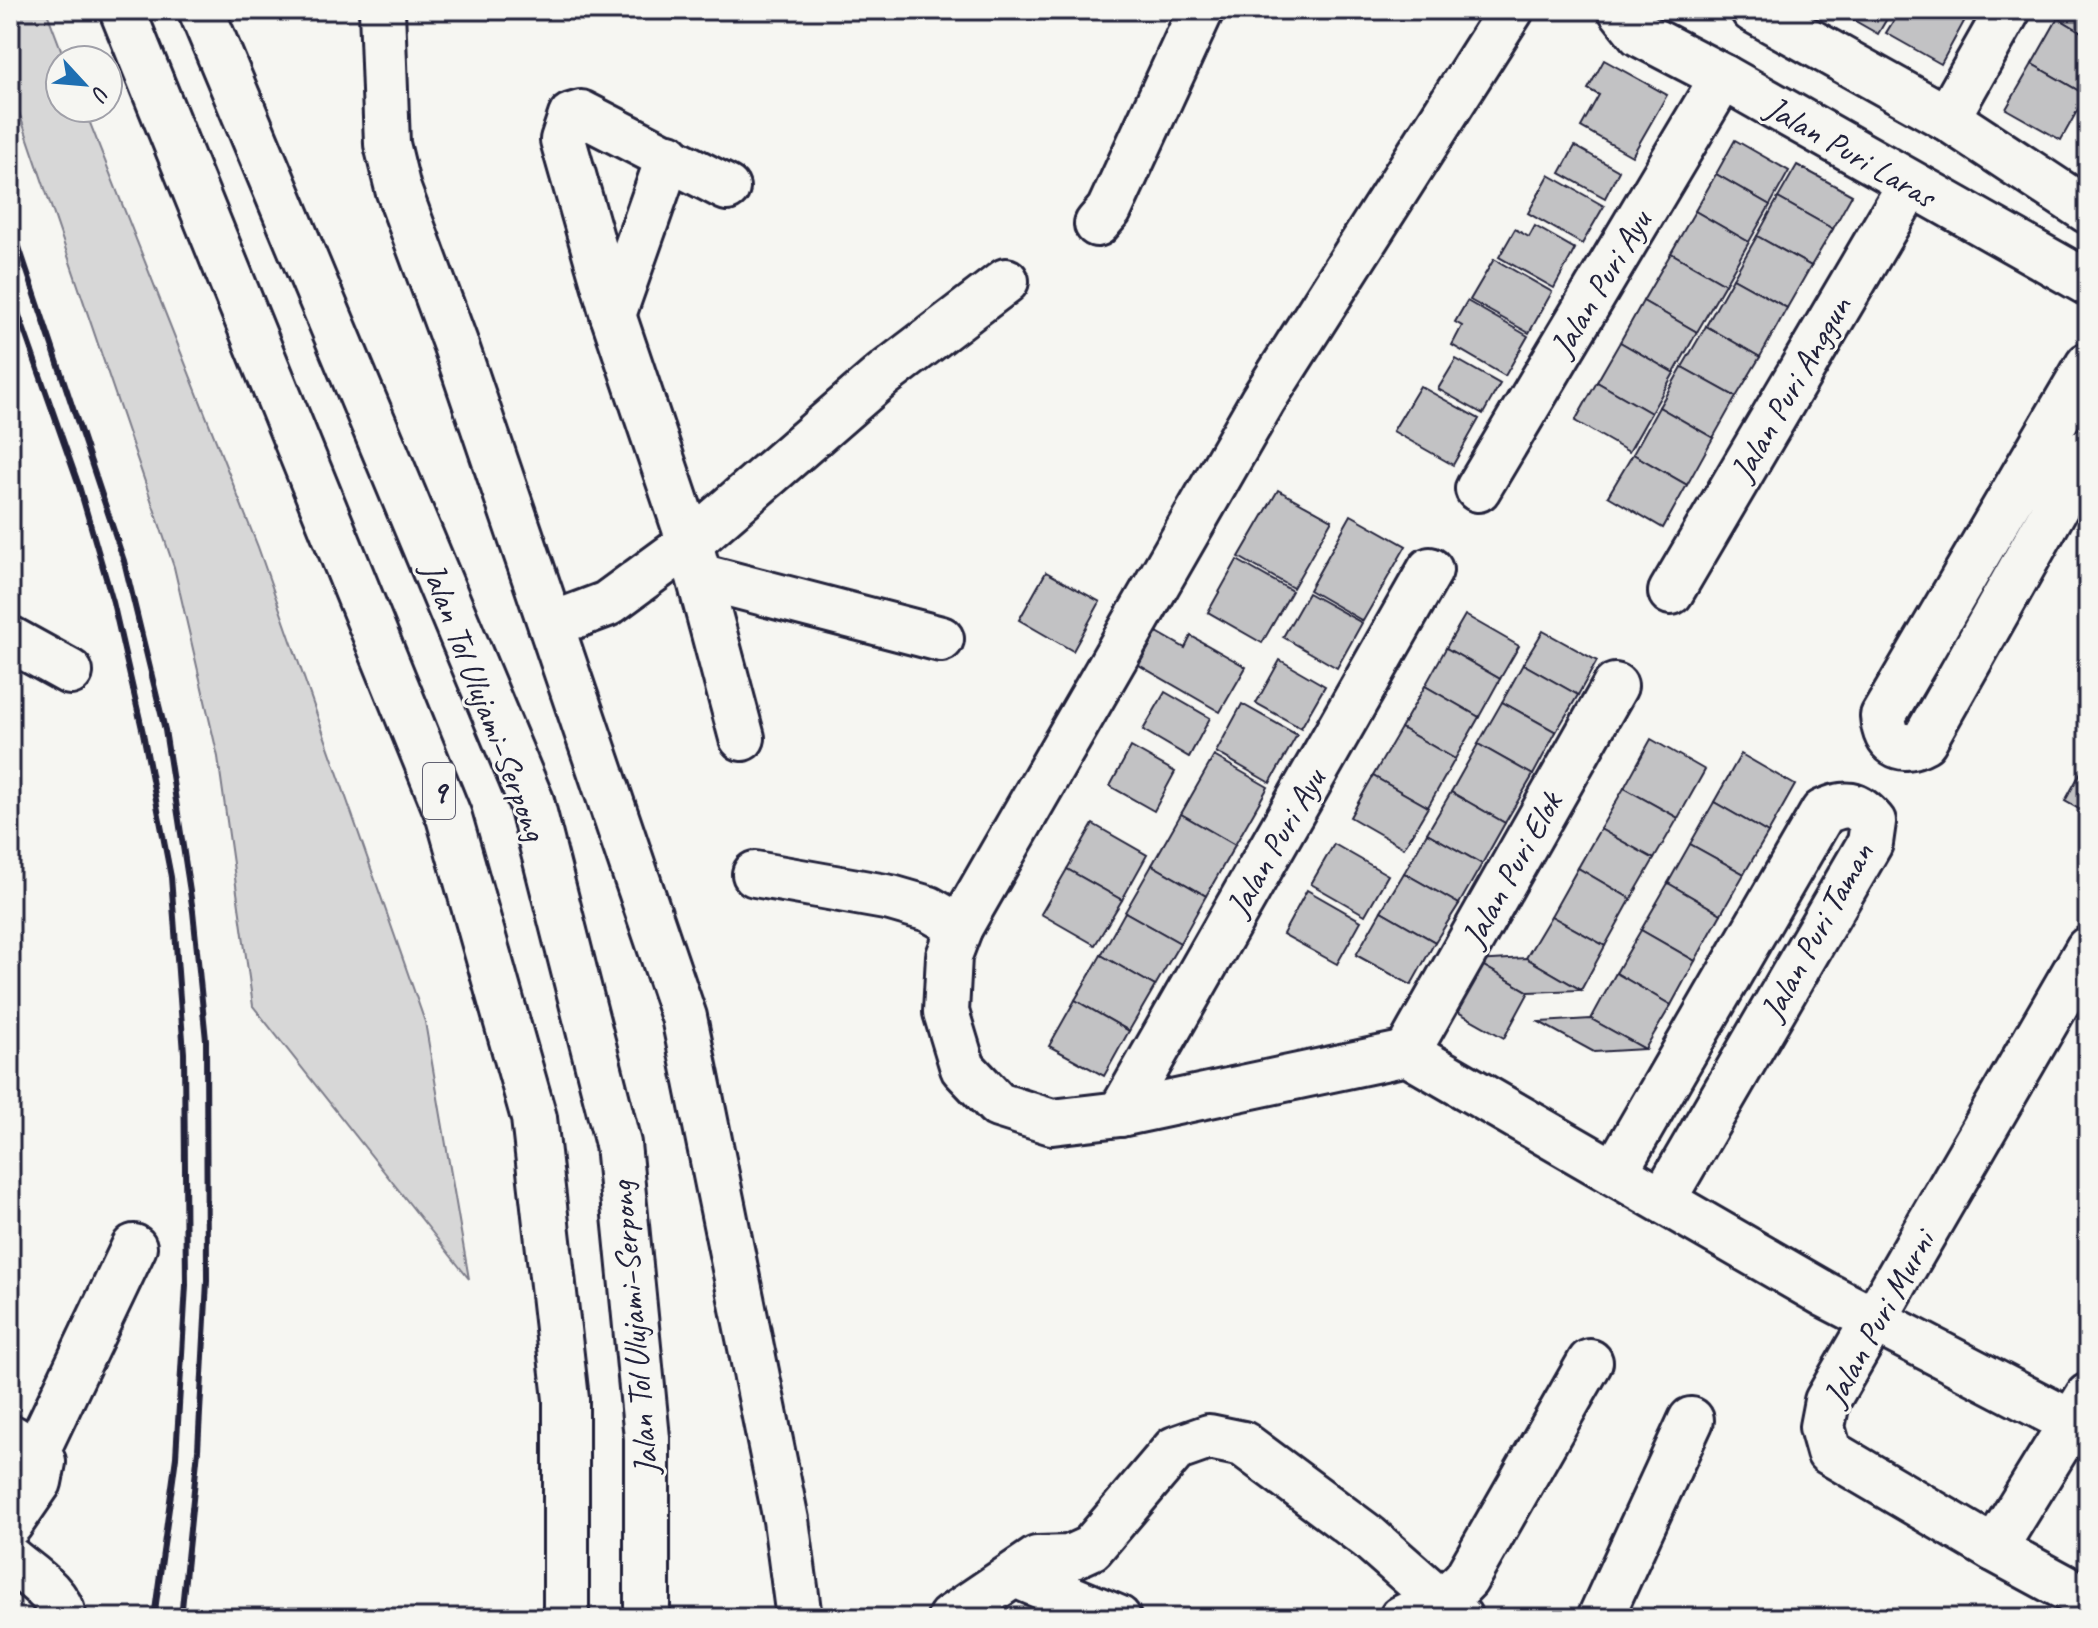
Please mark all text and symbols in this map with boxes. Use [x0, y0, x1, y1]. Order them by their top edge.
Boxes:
north arrow [44, 44, 124, 124]
text: U [84, 81, 116, 107]
street label: Jalan Puri Laras [1757, 85, 1945, 218]
street label: Jalan Puri Ayu [1539, 200, 1662, 366]
street label: Jalan Puri Anggun [1719, 287, 1861, 490]
street label: Jalan Tol Ulujami–Serpong [411, 554, 558, 848]
street label: Jalan Puri Ayu [1215, 759, 1336, 925]
road number: 9 [423, 763, 455, 819]
street label: Jalan Puri Elok [1450, 782, 1573, 956]
street label: Jalan Puri Taman [1749, 834, 1883, 1029]
street label: Jalan Tol Ulujami–Serpong [599, 1177, 668, 1479]
street label: Jalan Puri Murni [1812, 1219, 1946, 1415]

